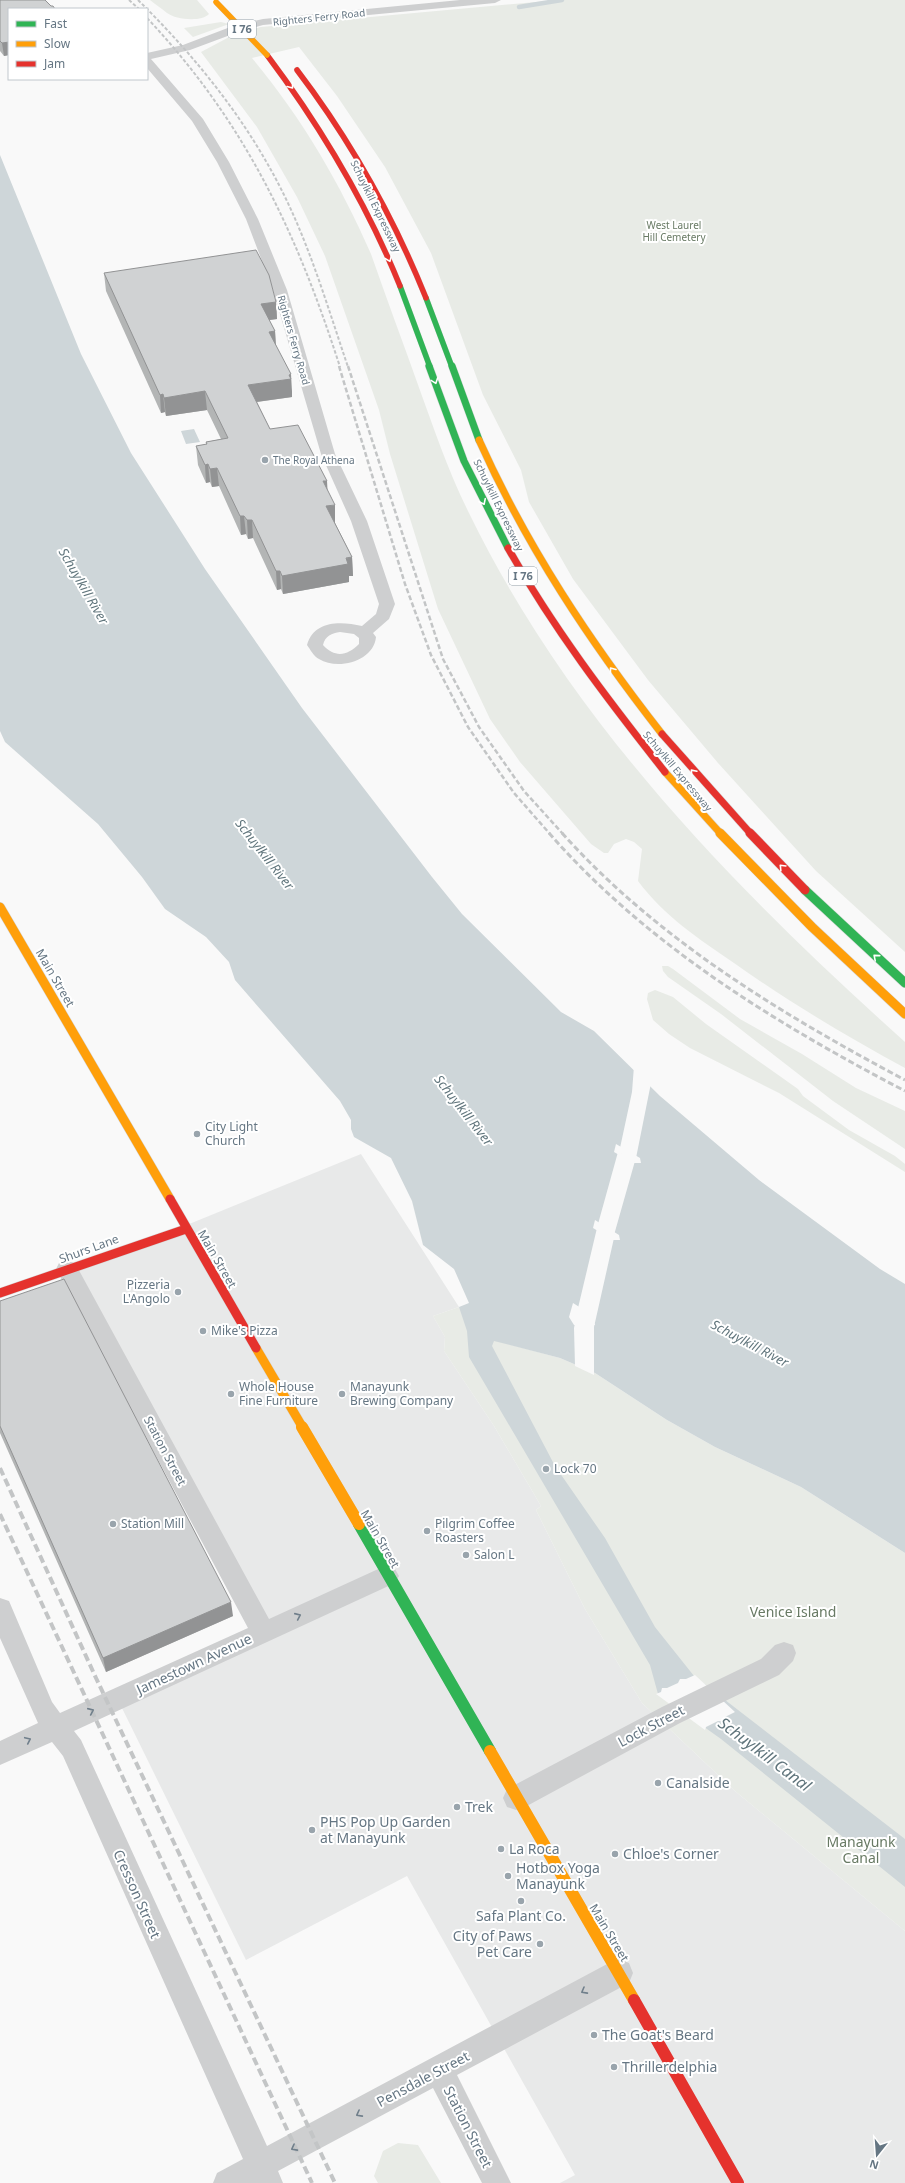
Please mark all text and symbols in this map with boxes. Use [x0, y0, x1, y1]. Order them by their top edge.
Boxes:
street label: Righters Ferry Road [272, 5, 366, 29]
legend [8, 8, 148, 80]
text: Fast [44, 15, 68, 32]
road number: I 76 [228, 20, 256, 38]
text: Slow [44, 35, 71, 52]
text: Jam [43, 55, 65, 72]
one-way arrow [286, 81, 293, 88]
street label: Schuylkill Expressway [348, 158, 405, 255]
park label: West Laurel Hill Cemetery [642, 218, 706, 244]
one-way arrow [385, 256, 393, 263]
street label: Righters Ferry Road [274, 293, 314, 387]
one-way arrow [430, 378, 438, 385]
place label: The Royal Athena [273, 453, 355, 467]
marker: The Royal Athena [260, 455, 270, 465]
street label: Schuylkill Expressway [471, 457, 528, 554]
one-way arrow [479, 497, 486, 505]
water label: Schuylkill River [55, 545, 114, 628]
road number: I 76 [509, 567, 537, 585]
one-way arrow [610, 668, 617, 675]
street label: Schuylkill Expressway [640, 728, 716, 815]
one-way arrow [691, 769, 698, 777]
water label: Schuylkill River [232, 815, 299, 894]
one-way arrow [779, 864, 787, 872]
street label: Main Street [32, 945, 79, 1011]
one-way arrow [873, 955, 880, 962]
water label: Schuylkill River [431, 1071, 498, 1150]
place label: City Light Church [205, 1118, 258, 1149]
marker: City Light Church [192, 1129, 202, 1139]
street label: Main Street [194, 1226, 241, 1292]
street label: Shurs Lane [57, 1230, 121, 1267]
place label: Pizzeria L'Angolo [123, 1276, 170, 1307]
marker: Pizzeria L'Angolo [173, 1287, 183, 1297]
water label: Schuylkill River [708, 1315, 793, 1371]
place label: Mike's Pizza [211, 1322, 278, 1339]
marker: Mike's Pizza [198, 1326, 208, 1336]
place label: Whole House Fine Furniture [239, 1378, 318, 1409]
place label: Manayunk Brewing Company [350, 1378, 454, 1409]
marker: Whole House Fine Furniture [226, 1389, 236, 1399]
marker: Manayunk Brewing Company [337, 1389, 347, 1399]
street label: Station Street [140, 1413, 191, 1489]
place label: Lock 70 [554, 1460, 597, 1477]
marker: Lock 70 [541, 1464, 551, 1474]
street label: Main Street [357, 1506, 404, 1572]
place label: Station Mill [121, 1515, 184, 1532]
place label: Pilgrim Coffee Roasters [435, 1515, 515, 1546]
marker: Station Mill [108, 1519, 118, 1529]
marker: Pilgrim Coffee Roasters [422, 1526, 432, 1536]
place label: Salon L [474, 1546, 515, 1563]
marker: Salon L [461, 1550, 471, 1560]
park label: Venice Island [750, 1602, 836, 1621]
one-way arrow [294, 1613, 302, 1621]
street label: Jamestown Avenue [131, 1628, 255, 1699]
street label: Lock Street [614, 1700, 687, 1751]
one-way arrow [87, 1708, 95, 1716]
water label: Schuylkill Canal [714, 1712, 817, 1797]
one-way arrow [23, 1737, 31, 1745]
place label: Canalside [666, 1773, 730, 1792]
marker: Canalside [653, 1778, 663, 1788]
place label: Trek [465, 1797, 493, 1816]
marker: Trek [452, 1802, 462, 1812]
place label: PHS Pop Up Garden at Manayunk [320, 1812, 451, 1847]
marker: PHS Pop Up Garden at Manayunk [307, 1825, 317, 1835]
park label: Manayunk Canal [827, 1832, 896, 1867]
place label: La Roca [509, 1839, 560, 1858]
marker: La Roca [496, 1844, 506, 1854]
place label: Chloe's Corner [623, 1844, 719, 1863]
street label: Cresson Street [109, 1846, 166, 1941]
marker: Chloe's Corner [610, 1849, 620, 1859]
place label: Hotbox Yoga Manayunk [516, 1858, 600, 1893]
marker: Hotbox Yoga Manayunk [503, 1871, 513, 1881]
marker: Safa Plant Co. [516, 1896, 526, 1906]
street label: Main Street [585, 1901, 634, 1965]
place label: Safa Plant Co. [476, 1906, 566, 1925]
place label: City of Paws Pet Care [453, 1926, 532, 1961]
marker: City of Paws Pet Care [535, 1939, 545, 1949]
one-way arrow [581, 1986, 588, 1994]
place label: The Goat's Beard [602, 2025, 714, 2044]
marker: The Goat's Beard [589, 2030, 599, 2040]
street label: Pensdale Street [373, 2046, 472, 2111]
place label: Thrillerdelphia [622, 2057, 717, 2076]
marker: Thrillerdelphia [609, 2062, 619, 2072]
street label: Station Street [440, 2083, 497, 2171]
one-way arrow [356, 2109, 363, 2116]
north arrow [857, 2135, 897, 2175]
one-way arrow [291, 2143, 299, 2150]
text: N [867, 2157, 880, 2174]

